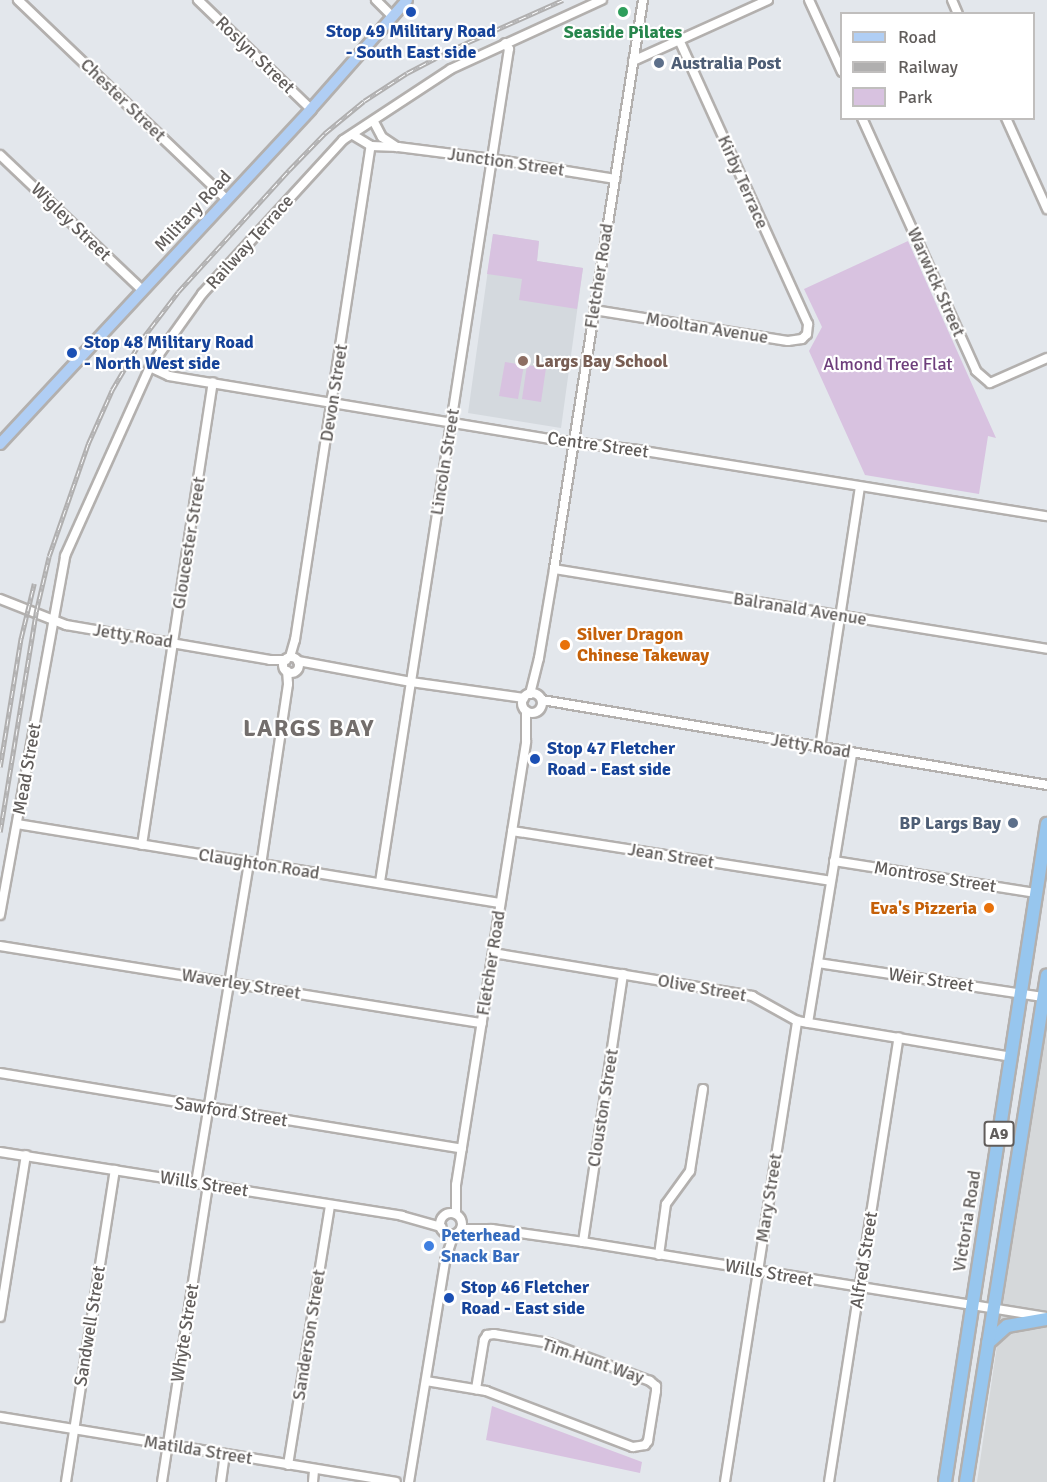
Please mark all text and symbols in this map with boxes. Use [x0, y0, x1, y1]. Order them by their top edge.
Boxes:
marker: Stop 49 Military Road - South East side [404, 5, 418, 19]
marker: Seaside Pilates [616, 5, 630, 19]
street label: Roslyn Street [211, 12, 299, 98]
legend [840, 12, 1035, 120]
place label: Stop 49 Military Road - South East side [326, 21, 496, 63]
place label: Seaside Pilates [564, 21, 682, 43]
text: Road [898, 26, 937, 48]
place label: Australia Post [671, 52, 781, 74]
street label: Chester Street [76, 54, 170, 146]
marker: Australia Post [652, 56, 666, 70]
text: Railway [898, 56, 958, 78]
text: Park [898, 86, 933, 108]
street label: Kirby Terrace [713, 132, 773, 232]
street label: Junction Street [446, 143, 566, 181]
street label: Military Road [150, 166, 236, 256]
street label: Wigley Street [27, 179, 115, 265]
street label: Railway Terrace [202, 190, 298, 294]
street label: Fletcher Road [580, 222, 618, 330]
street label: Warwick Street [902, 224, 970, 340]
street label: Mooltan Avenue [644, 308, 770, 348]
place label: Stop 48 Military Road - North West side [84, 332, 254, 374]
street label: Devon Street [316, 343, 352, 443]
marker: Stop 48 Military Road - North West side [65, 346, 79, 360]
place label: Largs Bay School [535, 350, 668, 372]
park label: Almond Tree Flat [823, 353, 953, 375]
marker: Largs Bay School [516, 354, 530, 368]
street label: Lincoln Street [426, 407, 464, 517]
street label: Centre Street [546, 427, 650, 463]
street label: Gloucester Street [168, 475, 210, 611]
street label: Balranald Avenue [732, 588, 868, 630]
street label: Jetty Road [91, 619, 175, 653]
place label: Silver Dragon Chinese Takeway [577, 624, 709, 666]
marker: Silver Dragon Chinese Takeway [558, 638, 572, 652]
district label: LARGS BAY [243, 715, 375, 743]
street label: Mead Street [8, 721, 46, 817]
street label: Jetty Road [769, 729, 853, 763]
place label: Stop 47 Fletcher Road - East side [547, 738, 675, 780]
marker: Stop 47 Fletcher Road - East side [528, 752, 542, 766]
place label: BP Largs Bay [899, 812, 1001, 834]
marker: BP Largs Bay [1006, 816, 1020, 830]
street label: Jean Street [626, 839, 716, 873]
street label: Claughton Road [197, 844, 321, 884]
street label: Montrose Street [872, 857, 998, 897]
place label: Eva's Pizzeria [870, 897, 977, 919]
marker: Eva's Pizzeria [982, 901, 996, 915]
street label: Fletcher Road [472, 909, 510, 1017]
street label: Weir Street [887, 963, 975, 997]
street label: Waverley Street [180, 964, 302, 1004]
street label: Olive Street [656, 970, 748, 1006]
street label: Clouston Street [583, 1047, 623, 1169]
street label: Sawford Street [173, 1092, 289, 1132]
road number: A9 [982, 1121, 1016, 1147]
street label: Mary Street [751, 1152, 787, 1244]
street label: Wills Street [158, 1166, 250, 1202]
street label: Victoria Road [948, 1169, 986, 1273]
street label: Alfred Street [846, 1210, 882, 1310]
place label: Peterhead Snack Bar [441, 1225, 520, 1268]
marker: Peterhead Snack Bar [422, 1239, 436, 1253]
street label: Wills Street [723, 1255, 815, 1291]
street label: Sandwell Street [70, 1264, 110, 1388]
street label: Sanderson Street [288, 1268, 330, 1402]
place label: Stop 46 Fletcher Road - East side [461, 1277, 589, 1320]
street label: Whyte Street [167, 1282, 203, 1384]
marker: Stop 46 Fletcher Road - East side [442, 1291, 456, 1305]
street label: Tim Hunt Way [539, 1334, 647, 1388]
street label: Matilda Street [142, 1431, 254, 1469]

